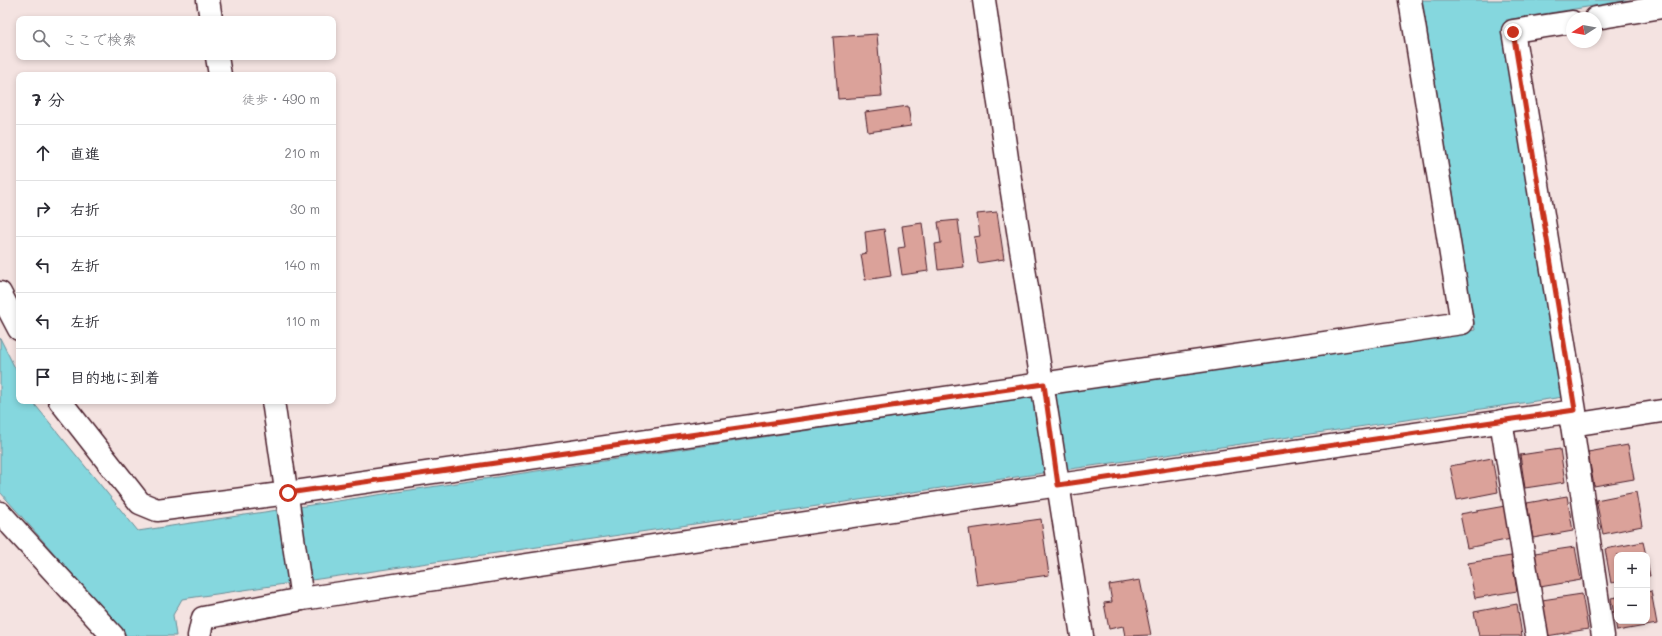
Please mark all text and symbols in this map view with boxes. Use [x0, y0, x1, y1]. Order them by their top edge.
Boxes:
north arrow [1566, 12, 1602, 48]
search box [16, 16, 336, 60]
route end [1504, 23, 1522, 41]
icon: search [30, 27, 52, 49]
text: ここで検索 [62, 29, 137, 49]
text: 7 分 [32, 88, 65, 110]
text: 徒歩 · 490 m [242, 90, 320, 107]
icon: ahead [32, 142, 54, 164]
text: 直進 [70, 143, 100, 163]
text: 210 m [284, 144, 320, 161]
icon: right [32, 198, 54, 220]
text: 右折 [70, 199, 100, 219]
text: 30 m [290, 200, 320, 217]
icon: left [32, 254, 54, 276]
text: 左折 [70, 255, 100, 275]
text: 140 m [284, 256, 320, 273]
icon: left [32, 310, 54, 332]
text: 左折 [70, 311, 100, 331]
text: 110 m [286, 312, 320, 329]
icon: arrive [32, 366, 54, 388]
text: 目的地に到着 [70, 367, 160, 387]
route start [279, 484, 297, 502]
map controls [1614, 552, 1650, 624]
button: + [1614, 552, 1650, 588]
button: − [1614, 588, 1650, 624]

